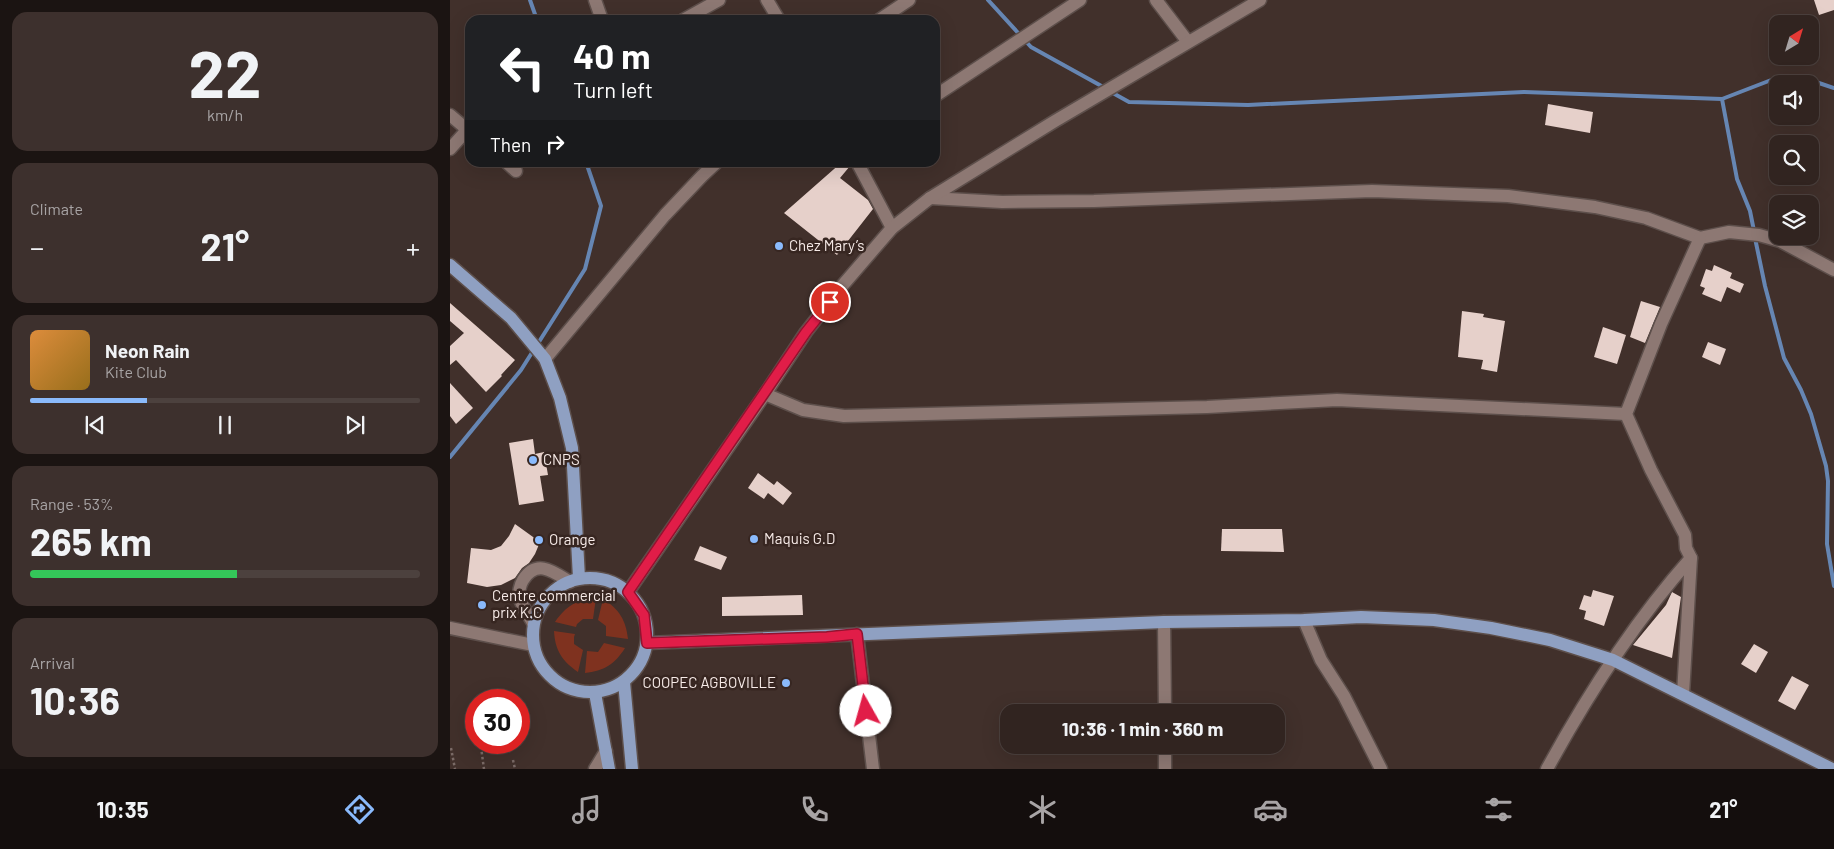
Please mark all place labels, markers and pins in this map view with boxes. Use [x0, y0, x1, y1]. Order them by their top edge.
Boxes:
place label: Chez Mary’s [789, 236, 864, 254]
marker: Chez Mary’s [773, 240, 785, 252]
pin [809, 281, 851, 323]
place label: CNPS [543, 450, 580, 468]
marker: CNPS [527, 454, 539, 466]
place label: Maquis G.D [764, 529, 835, 547]
place label: Orange [549, 530, 596, 548]
marker: Maquis G.D [748, 533, 760, 545]
marker: Orange [533, 534, 545, 546]
place label: Centre commercial prix K.C [492, 586, 616, 621]
marker: Centre commercial prix K.C [476, 599, 488, 611]
place label: COOPEC AGBOVILLE [643, 673, 776, 691]
marker: COOPEC AGBOVILLE [780, 677, 792, 689]

